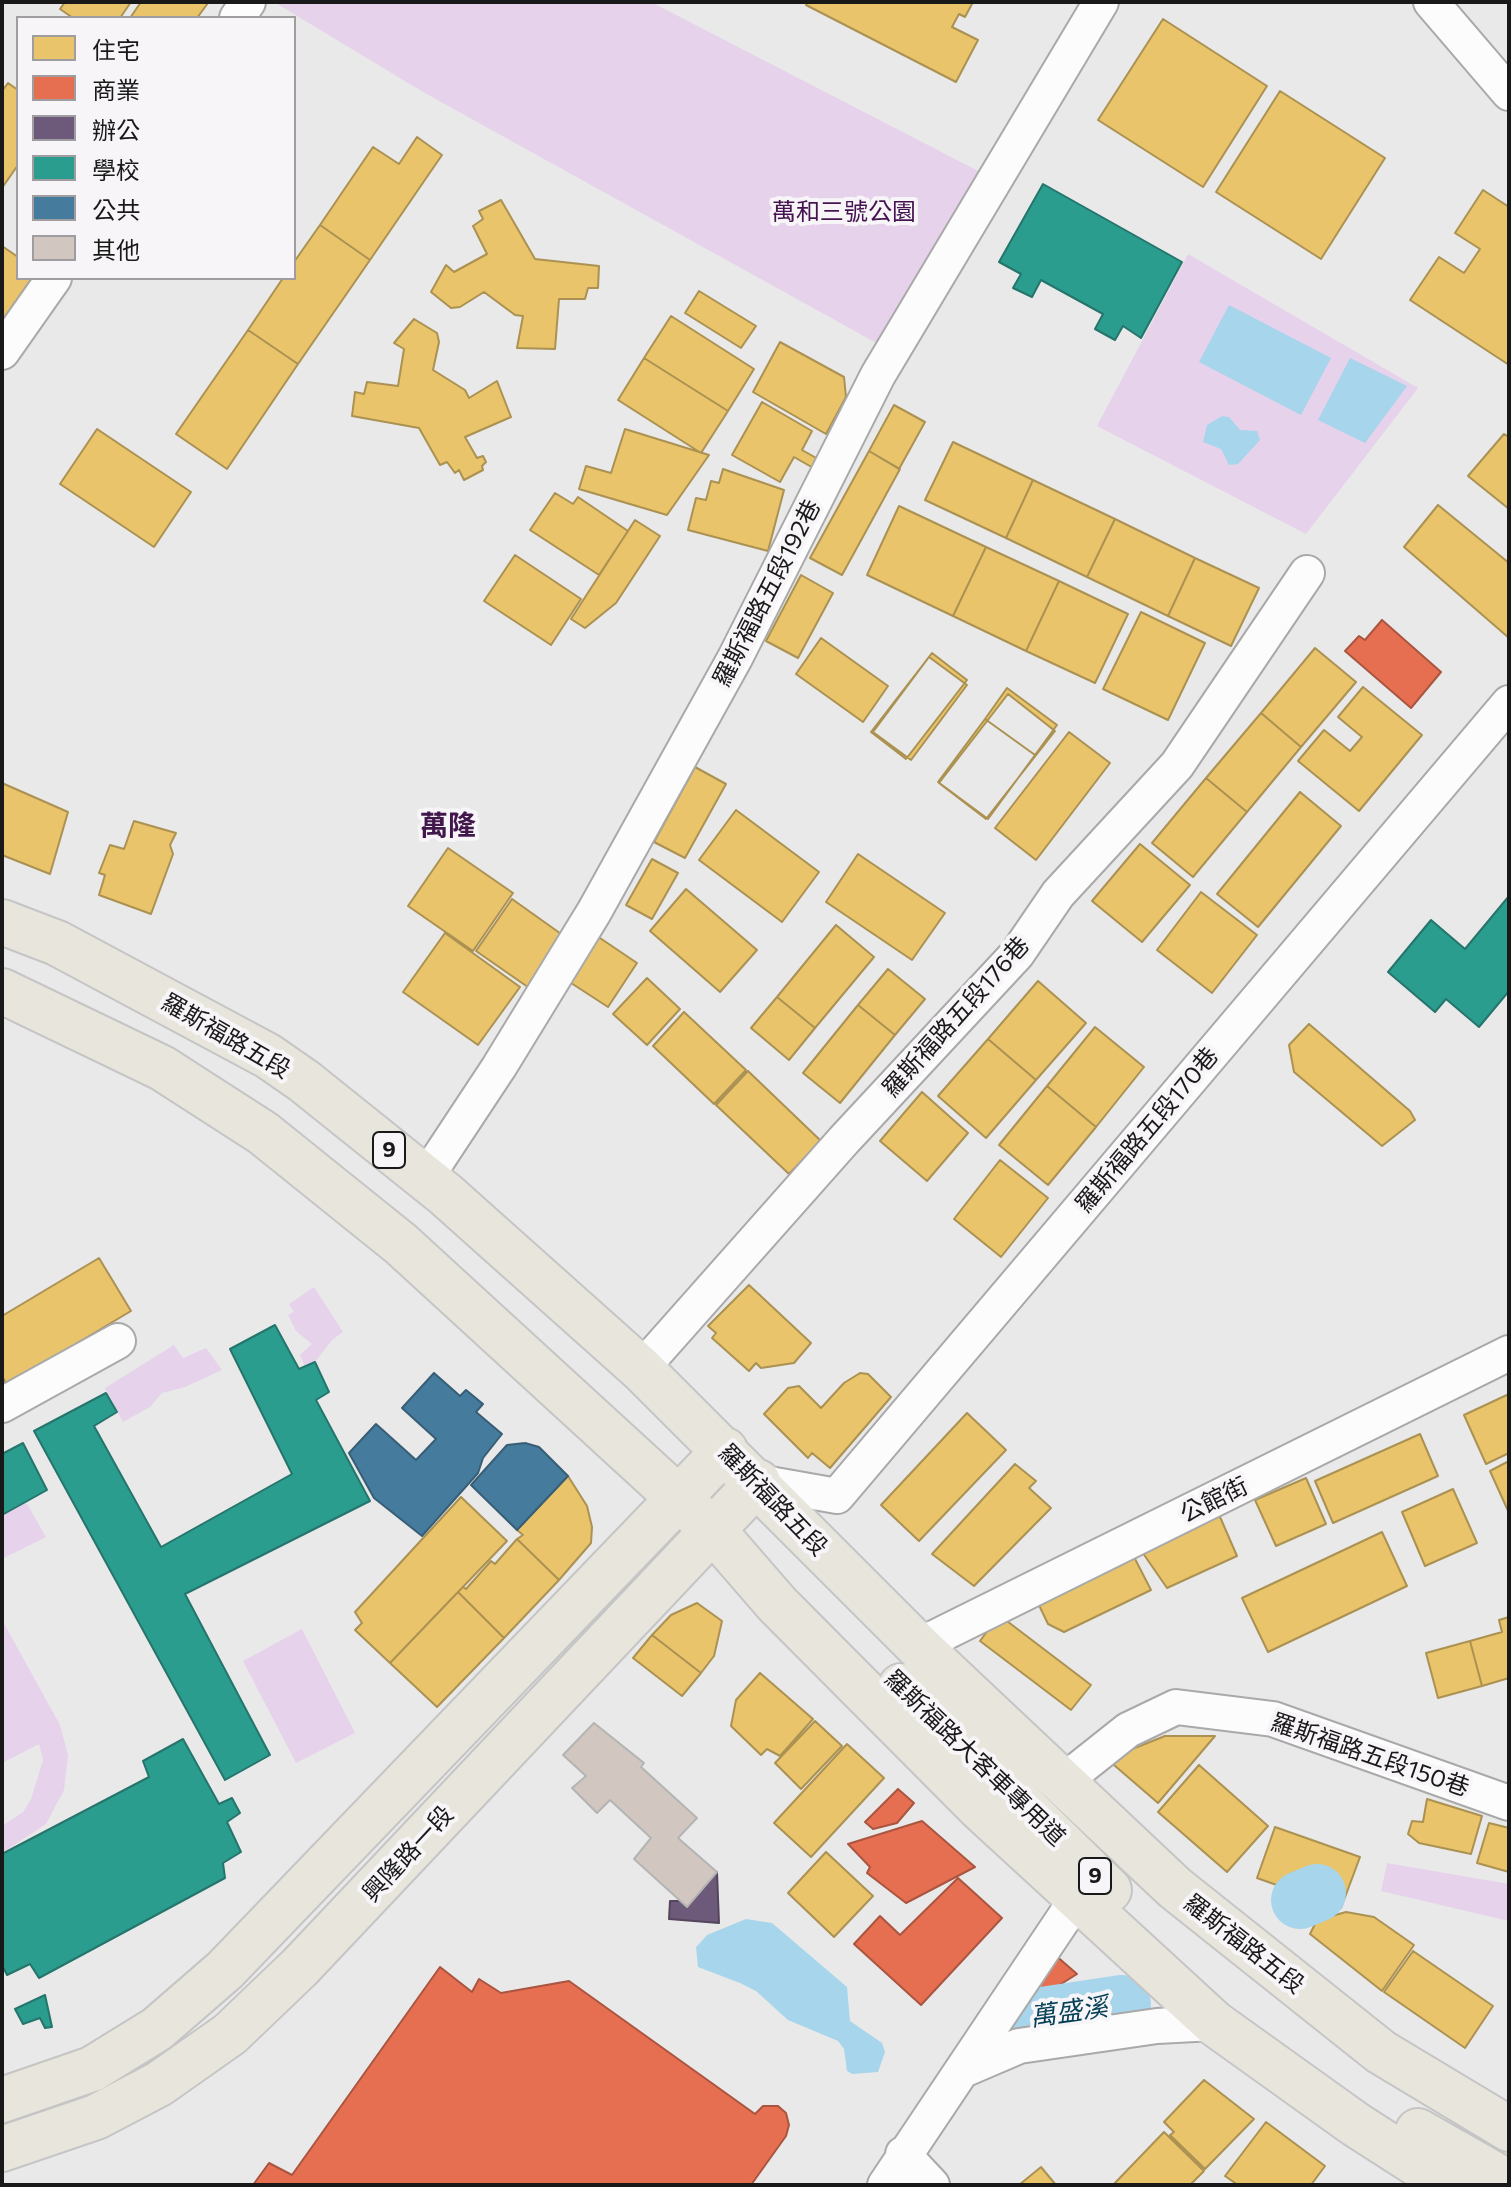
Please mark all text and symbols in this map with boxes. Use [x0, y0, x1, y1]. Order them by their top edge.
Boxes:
legend [16, 16, 296, 280]
text: 住宅 [92, 35, 140, 64]
text: 商業 [92, 75, 140, 104]
text: 辦公 [92, 115, 140, 144]
text: 學校 [92, 155, 140, 184]
text: 公共 [92, 195, 140, 224]
park label: 萬和三號公園 [772, 198, 916, 226]
text: 其他 [92, 235, 140, 264]
street label: 羅斯福路五段192巷 [707, 495, 827, 691]
district label: 萬隆 [420, 809, 476, 843]
street label: 羅斯福路五段176巷 [877, 931, 1035, 1103]
street label: 羅斯福路五段 [156, 988, 296, 1084]
street label: 羅斯福路五段170巷 [1070, 1042, 1224, 1218]
road number: 9 [373, 1132, 405, 1168]
street label: 羅斯福路五段 [713, 1438, 833, 1562]
street label: 公館街 [1175, 1471, 1253, 1529]
street label: 羅斯福路大客車專用道 [879, 1664, 1071, 1852]
street label: 羅斯福路五段150巷 [1267, 1708, 1473, 1802]
street label: 興隆路一段 [357, 1800, 459, 1908]
road number: 9 [1079, 1858, 1111, 1894]
street label: 羅斯福路五段 [1178, 1888, 1310, 2000]
water label: 萬盛溪 [1028, 1991, 1110, 2033]

